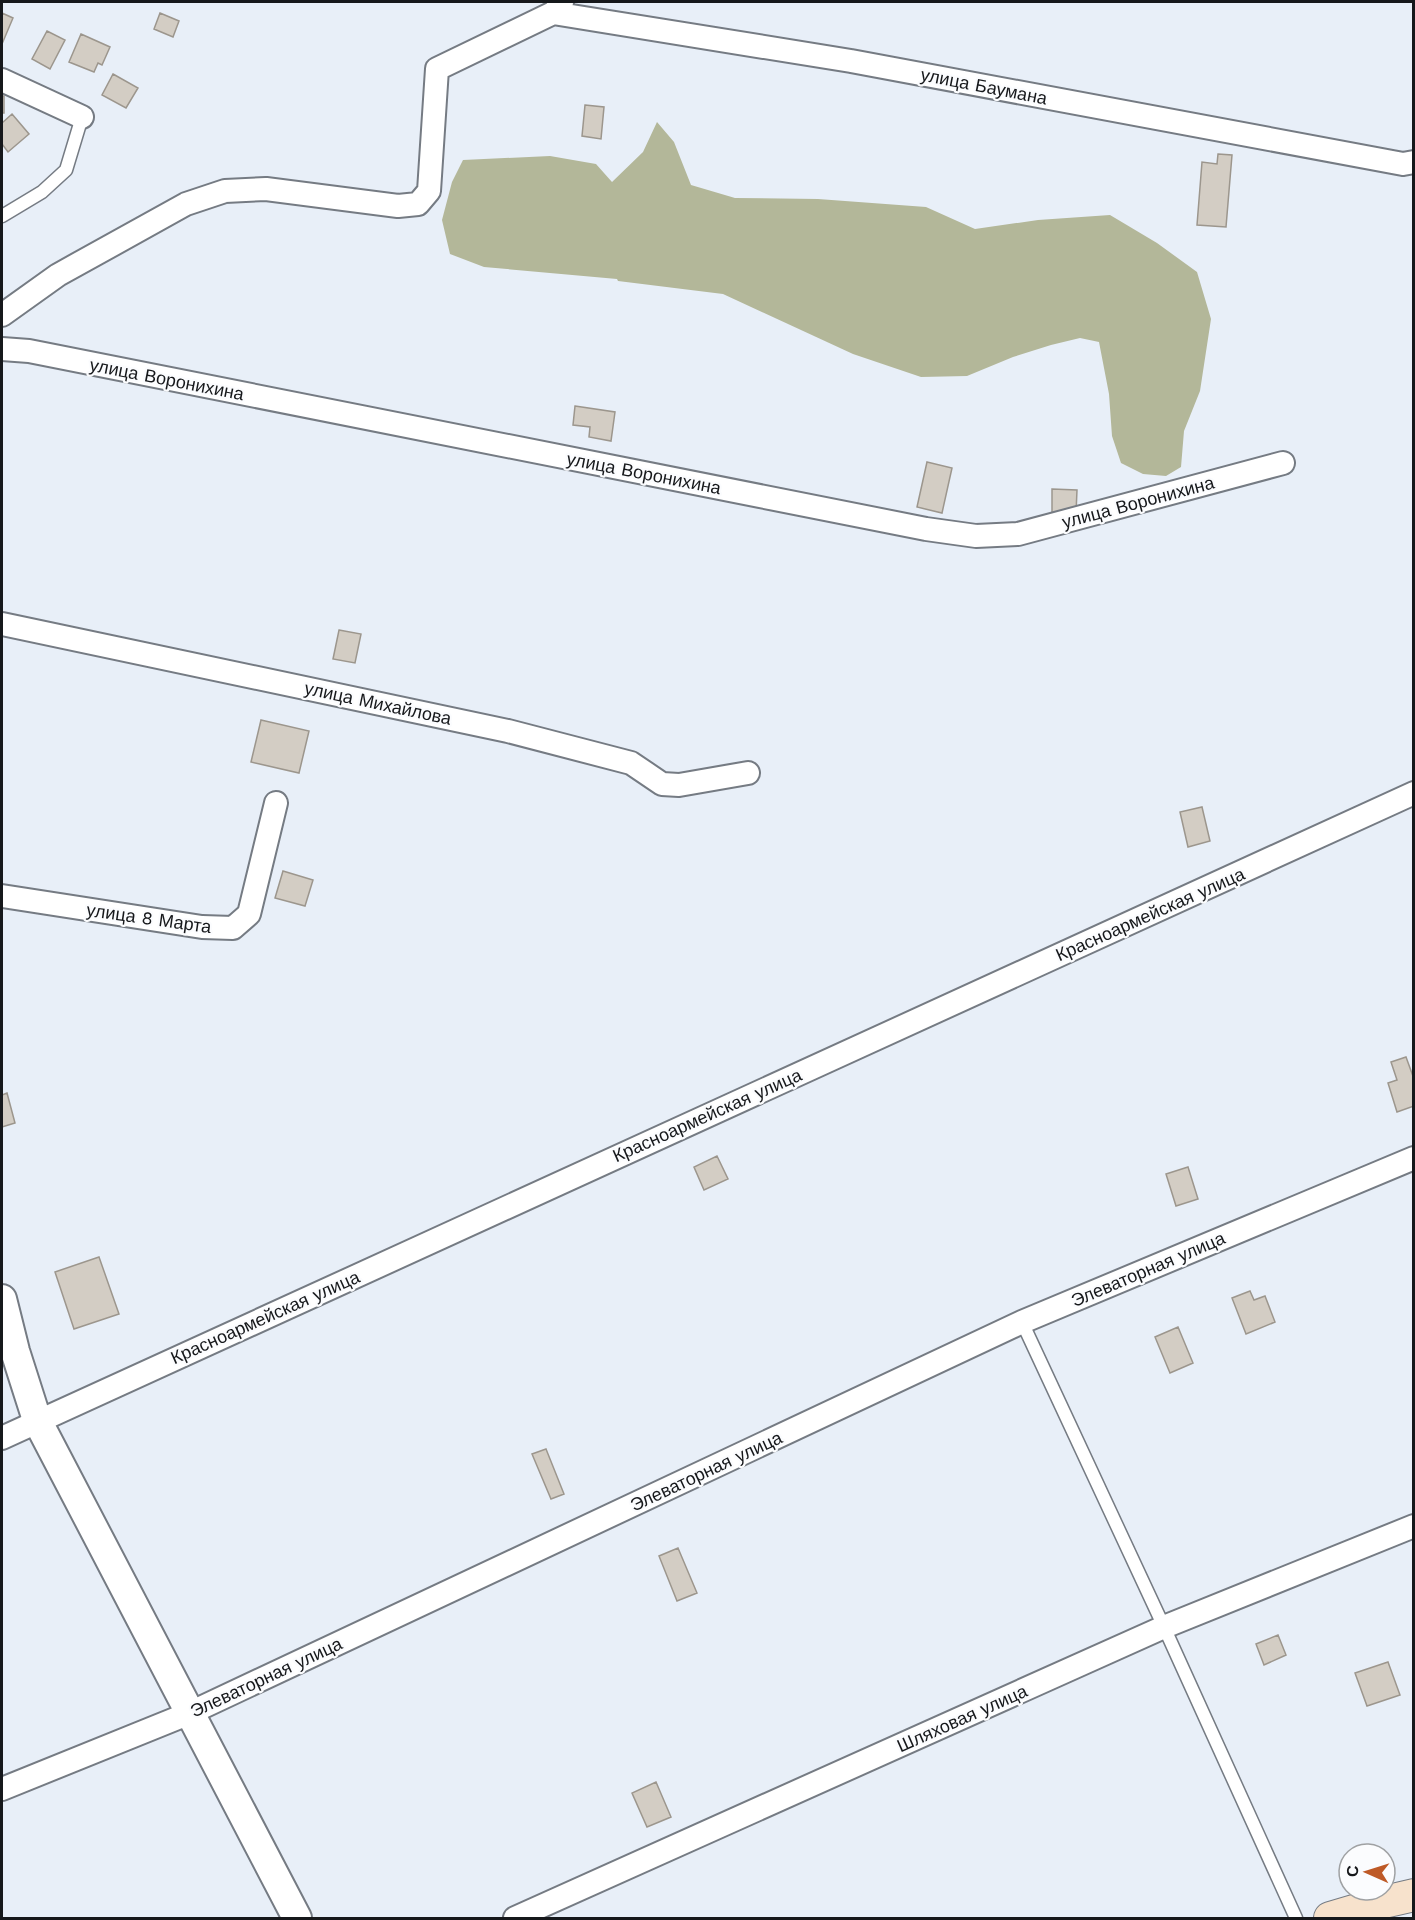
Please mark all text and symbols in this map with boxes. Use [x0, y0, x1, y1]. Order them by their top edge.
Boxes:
street label: улица Баумана [919, 63, 1050, 109]
street label: улица Воронихина [88, 354, 247, 404]
street label: улица Воронихина [565, 448, 724, 498]
street label: улица Воронихина [1060, 471, 1217, 532]
street label: улица Михайлова [303, 677, 454, 729]
street label: Красноармейская улица [1052, 862, 1249, 965]
street label: улица 8 Марта [85, 899, 214, 937]
street label: Красноармейская улица [609, 1063, 806, 1166]
street label: Элеваторная улица [1068, 1227, 1229, 1311]
street label: Красноармейская улица [167, 1265, 364, 1368]
street label: Элеваторная улица [627, 1426, 786, 1515]
street label: Элеваторная улица [187, 1632, 346, 1721]
street label: Шляховая улица [894, 1679, 1031, 1756]
north arrow [1337, 1842, 1397, 1902]
text: С [1343, 1865, 1362, 1878]

